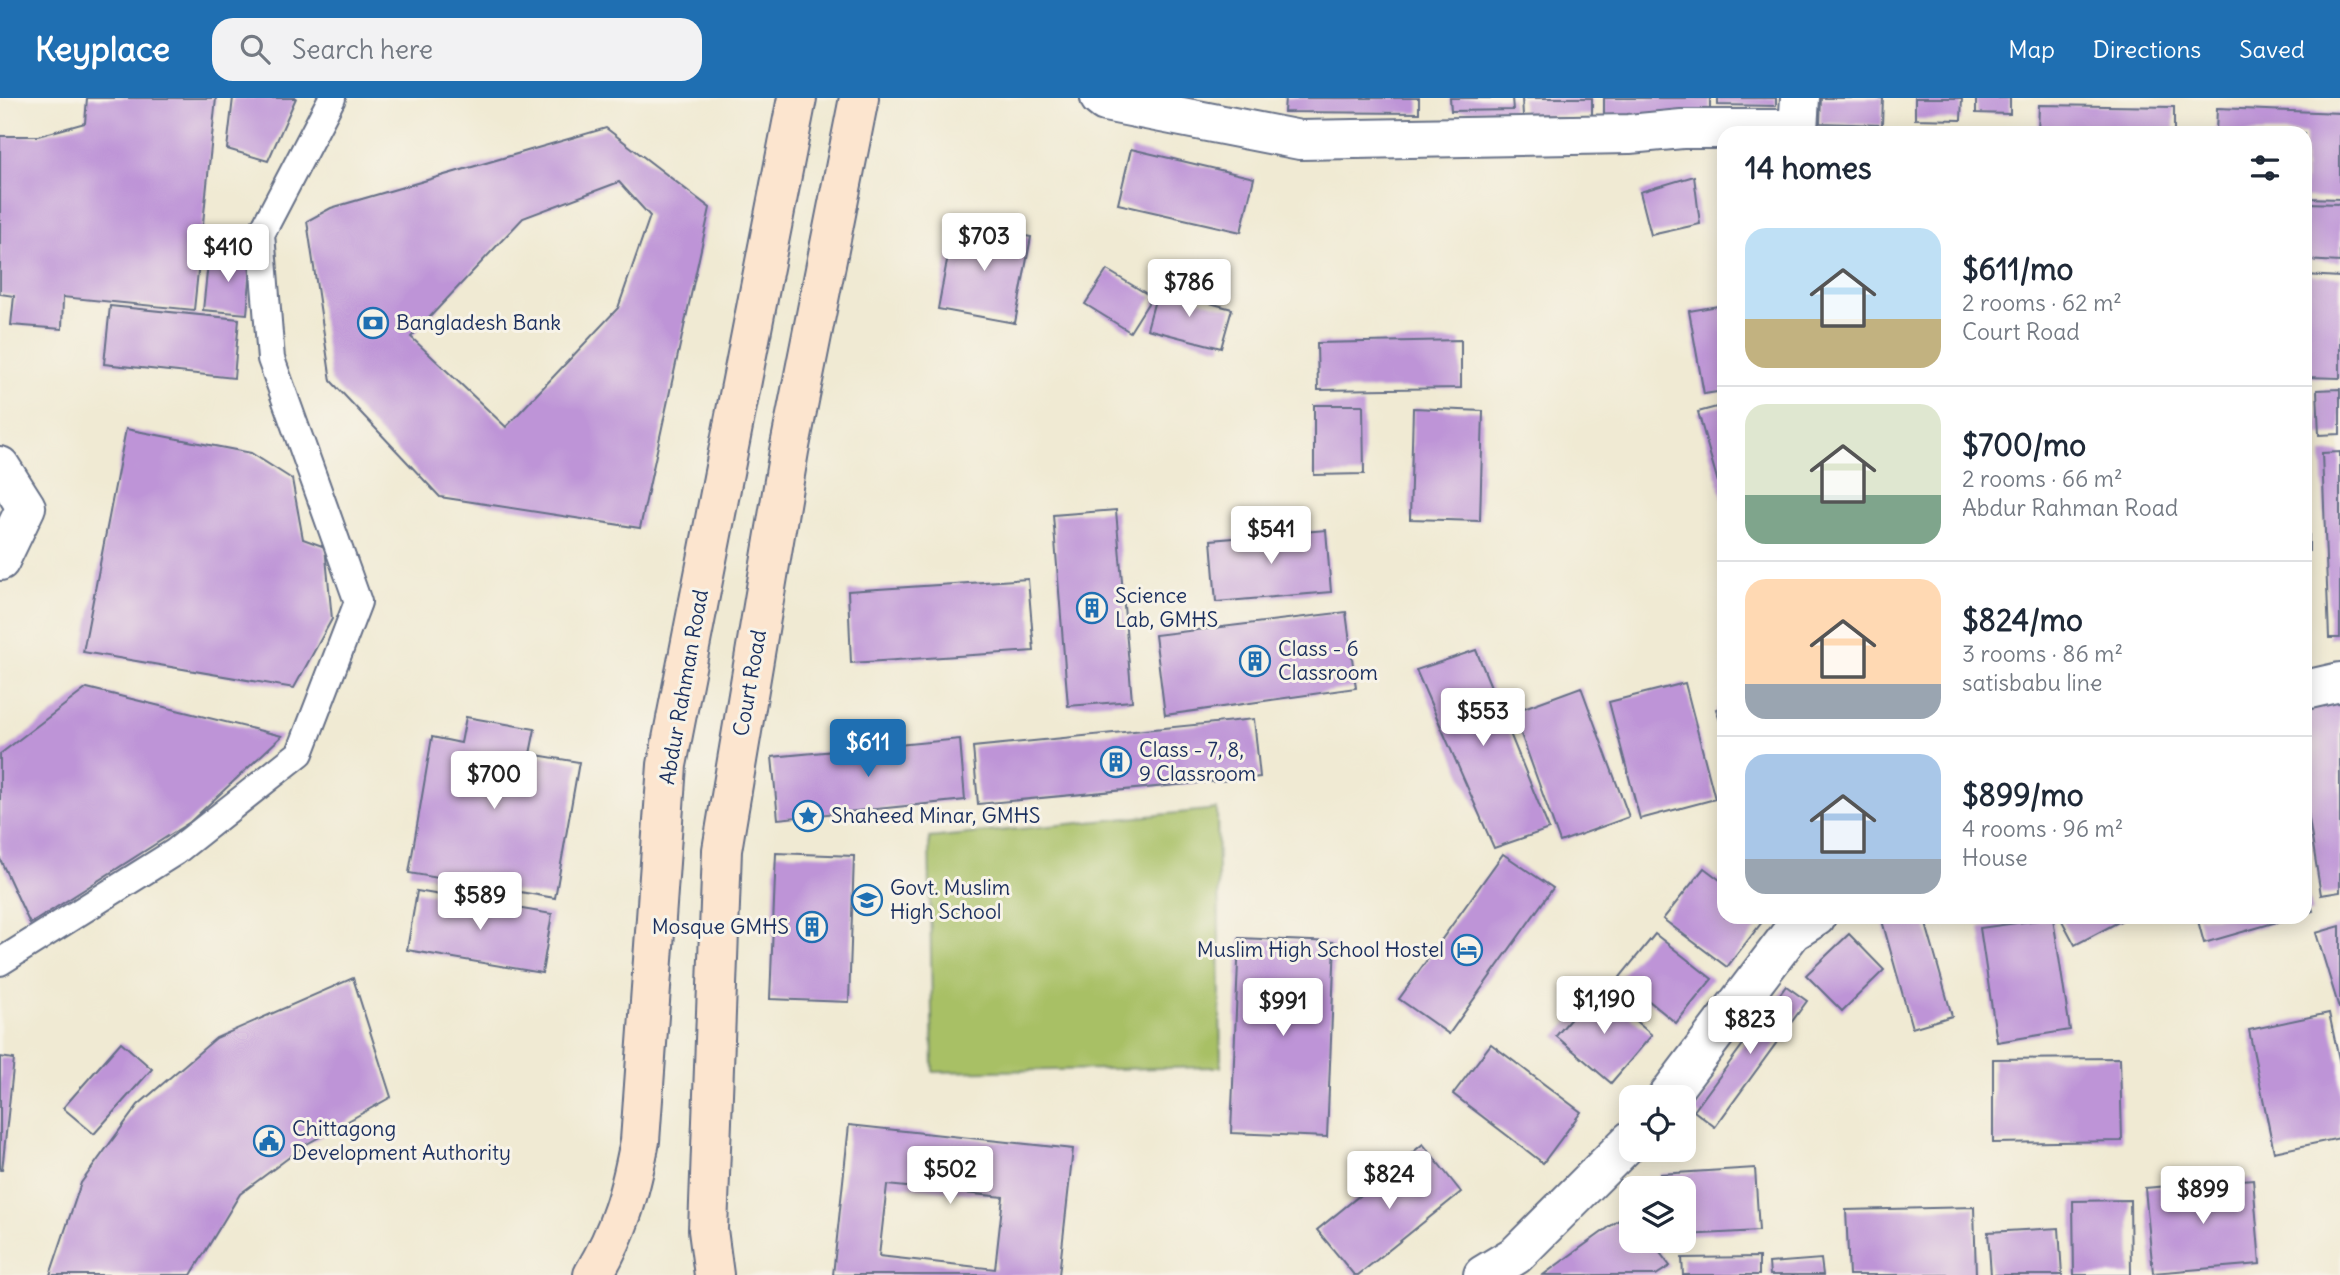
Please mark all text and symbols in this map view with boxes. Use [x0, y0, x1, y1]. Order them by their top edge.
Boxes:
search box [212, 18, 702, 81]
text: Keyplace [35, 28, 170, 70]
icon: search [236, 30, 274, 68]
text: Search here [292, 33, 433, 66]
text: Map [2008, 34, 2055, 64]
text: Directions [2093, 34, 2201, 64]
text: Saved [2239, 34, 2305, 64]
text: 14 homes [1745, 149, 1872, 187]
icon: filters [2246, 149, 2284, 187]
pin: $703 [943, 214, 1025, 273]
text: $703 [958, 221, 1010, 250]
pin: $410 [187, 225, 269, 284]
text: $410 [203, 232, 253, 261]
text: $611/mo [1962, 250, 2073, 288]
icon: home [1801, 256, 1885, 340]
pin: $786 [1148, 260, 1230, 319]
text: $786 [1164, 267, 1214, 296]
text: 2 rooms · 62 m² [1962, 288, 2122, 317]
bank icon: Bangladesh Bank [356, 306, 390, 340]
place label: Bangladesh Bank [396, 309, 561, 336]
text: Court Road [1962, 317, 2080, 346]
text: $700/mo [1962, 426, 2086, 464]
icon: home [1801, 432, 1885, 516]
text: 2 rooms · 66 m² [1962, 464, 2123, 493]
text: Abdur Rahman Road [1962, 493, 2178, 522]
pin: $541 [1230, 506, 1312, 566]
text: $541 [1247, 514, 1295, 543]
place label: Science Lab, GMHS [1115, 582, 1218, 633]
street label: Abdur Rahman Road [653, 587, 714, 786]
building icon: Science Lab, GMHS [1075, 591, 1109, 625]
text: $824/mo [1962, 601, 2083, 639]
icon: home [1801, 607, 1885, 691]
street label: Court Road [727, 628, 772, 738]
place label: Class - 6 Classroom [1278, 635, 1378, 686]
text: 3 rooms · 86 m² [1962, 639, 2123, 668]
building icon: Class - 6 Classroom [1238, 644, 1272, 678]
text: satisbabu line [1962, 668, 2102, 697]
pin: $553 [1442, 688, 1524, 748]
text: $553 [1457, 696, 1509, 725]
pin: $611 [827, 720, 909, 779]
text: $611 [846, 727, 890, 756]
place label: Class - 7, 8, 9 Classroom [1139, 736, 1256, 787]
building icon: Class - 7, 8, 9 Classroom [1099, 745, 1133, 779]
pin: $700 [453, 752, 535, 811]
text: $700 [467, 759, 521, 788]
text: $899/mo [1962, 776, 2084, 814]
icon: home [1801, 782, 1885, 866]
place icon: Shaheed Minar, GMHS [791, 799, 825, 833]
place label: Shaheed Minar, GMHS [831, 802, 1040, 829]
text: 4 rooms · 96 m² [1962, 814, 2123, 843]
text: House [1962, 843, 2028, 872]
pin: $589 [439, 872, 521, 932]
place label: Govt. Muslim High School [890, 874, 1010, 925]
text: $589 [454, 880, 506, 909]
school or university icon: Govt. Muslim High School [850, 883, 884, 917]
building icon: Mosque GMHS [795, 910, 829, 944]
place label: Mosque GMHS [652, 913, 789, 940]
hotel icon: Muslim High School Hostel [1450, 933, 1484, 967]
place label: Muslim High School Hostel [1197, 936, 1444, 963]
pin: $1,190 [1547, 976, 1661, 1036]
pin: $991 [1242, 978, 1324, 1038]
text: $1,190 [1573, 984, 1635, 1013]
text: $991 [1259, 986, 1307, 1015]
pin: $823 [1709, 996, 1791, 1056]
text: $823 [1724, 1004, 1776, 1033]
map controls [1619, 1085, 1696, 1253]
button: locate [1619, 1085, 1696, 1162]
place label: Chittagong Development Authority [292, 1115, 511, 1166]
public building icon: Chittagong Development Authority [252, 1124, 286, 1158]
pin: $502 [909, 1146, 991, 1206]
pin: $824 [1348, 1152, 1430, 1211]
text: $502 [923, 1154, 977, 1183]
text: $824 [1363, 1159, 1415, 1188]
pin: $899 [2162, 1166, 2244, 1226]
text: $899 [2177, 1174, 2229, 1203]
button: layers [1619, 1176, 1696, 1253]

